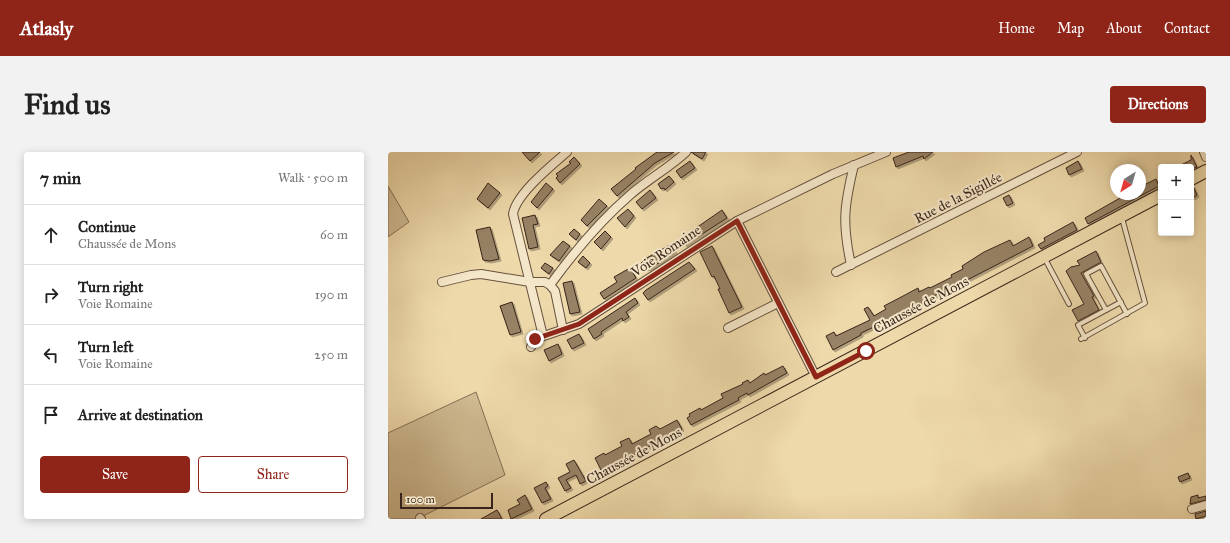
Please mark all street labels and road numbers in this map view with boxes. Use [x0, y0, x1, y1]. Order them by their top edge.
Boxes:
street label: Rue de la Sigillée [911, 169, 1005, 227]
street label: Voie Romaine [627, 221, 704, 281]
street label: Chaussée de Mons [870, 273, 972, 337]
street label: Chaussée de Mons [583, 424, 685, 488]

